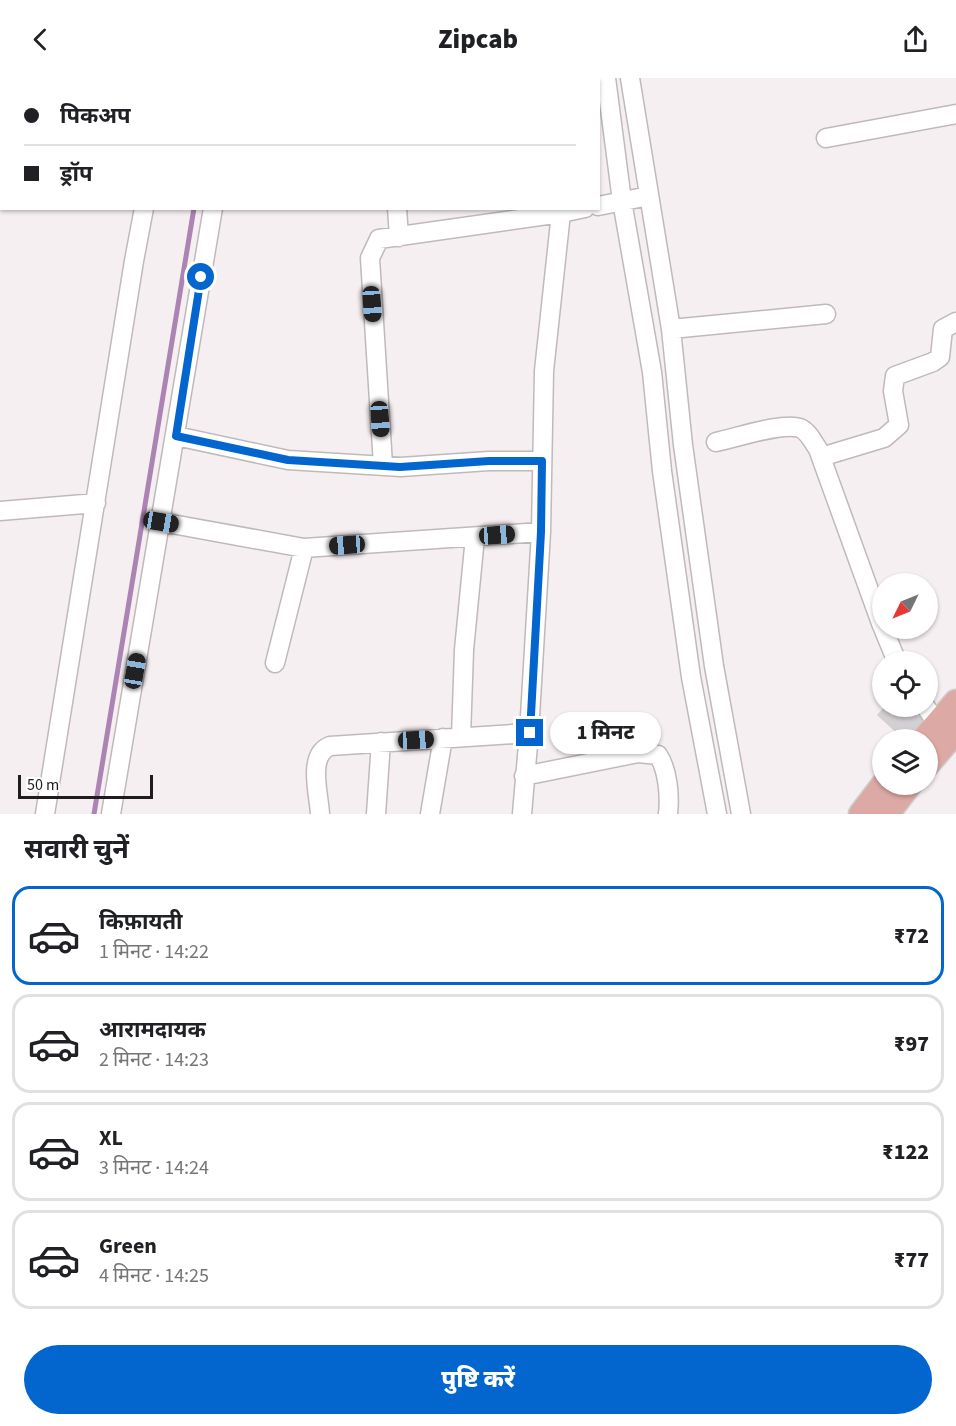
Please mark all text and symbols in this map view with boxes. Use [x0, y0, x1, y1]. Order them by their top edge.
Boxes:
text: Zipcab [438, 20, 518, 59]
icon: back [24, 23, 57, 56]
icon: share [899, 23, 932, 56]
text: पिकअप [60, 100, 131, 132]
text: ड्रॉप [60, 158, 93, 190]
route start [187, 263, 214, 290]
car [362, 285, 382, 323]
car [370, 400, 390, 438]
car [142, 510, 180, 534]
car [478, 525, 516, 545]
car [328, 535, 366, 555]
north arrow [872, 573, 938, 639]
map controls [872, 573, 938, 795]
button: locate [872, 651, 938, 717]
car [123, 652, 147, 690]
callout: 1 मिनट [551, 712, 662, 754]
route end [516, 719, 543, 746]
text: 1 मिनट [577, 719, 634, 747]
button: layers [872, 729, 938, 795]
car [398, 730, 434, 750]
scale bar [18, 772, 153, 800]
text: 50 m [27, 774, 59, 796]
text: सवारी चुनें [24, 830, 129, 869]
text: किफ़ायती [99, 906, 183, 938]
icon: car [27, 909, 81, 963]
text: ₹72 [894, 920, 929, 952]
text: 1 मिनट · 14:22 [99, 938, 209, 966]
text: आरामदायक [99, 1014, 206, 1046]
icon: car [27, 1017, 81, 1071]
text: ₹97 [894, 1028, 929, 1060]
text: 2 मिनट · 14:23 [99, 1046, 209, 1074]
text: XL [99, 1122, 123, 1154]
icon: car [27, 1125, 81, 1179]
text: ₹122 [882, 1136, 929, 1168]
text: 3 मिनट · 14:24 [99, 1154, 209, 1182]
text: Green [99, 1230, 157, 1262]
icon: car [27, 1233, 81, 1287]
text: ₹77 [894, 1244, 929, 1276]
text: 4 मिनट · 14:25 [99, 1262, 209, 1290]
button: पुष्टि करें [24, 1345, 932, 1414]

